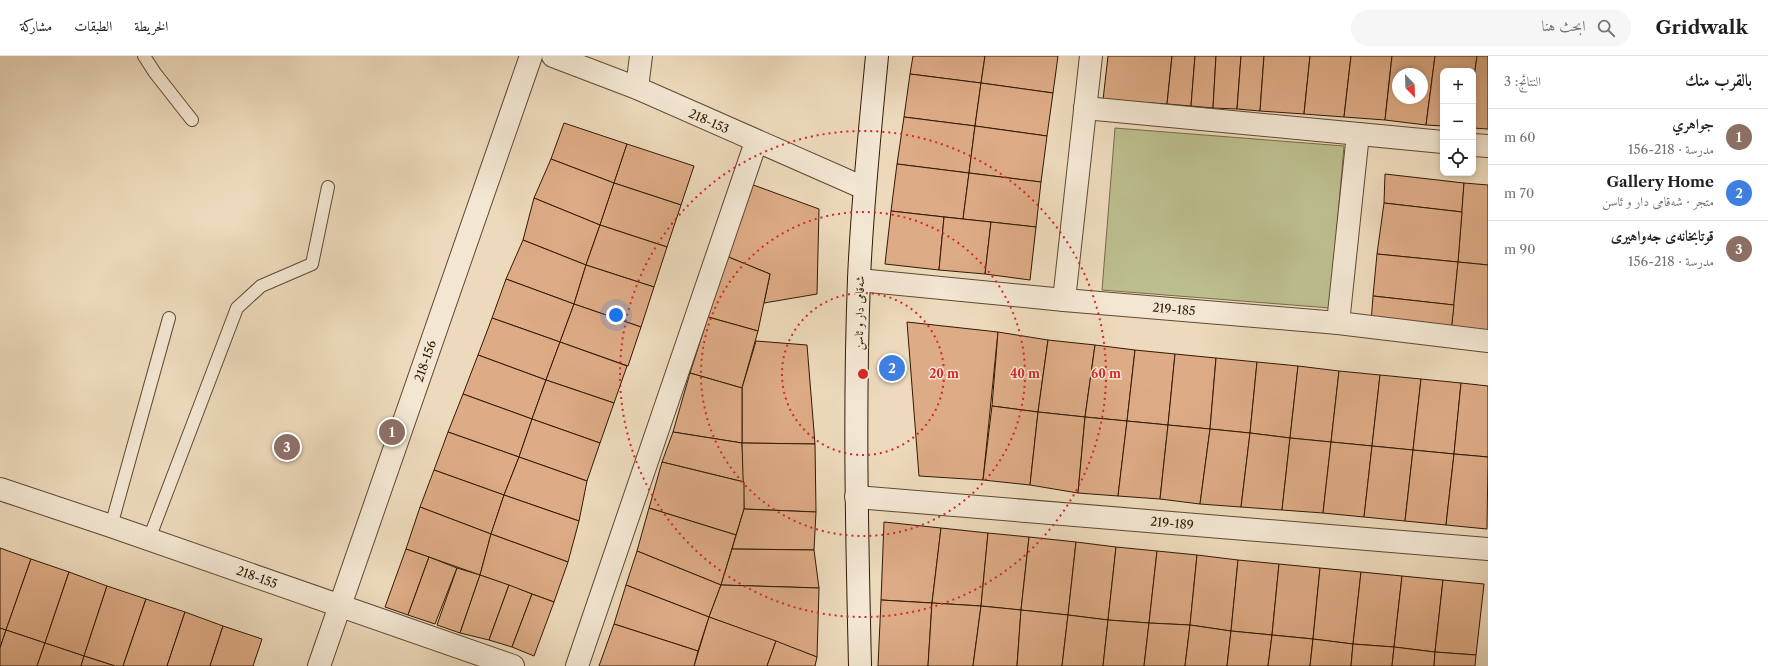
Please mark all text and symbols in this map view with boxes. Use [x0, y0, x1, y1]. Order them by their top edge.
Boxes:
search box [1351, 10, 1631, 46]
text: ابحث هنا [1541, 16, 1585, 35]
text: Gridwalk [1655, 16, 1748, 39]
text: مشاركة [20, 17, 52, 35]
text: الطبقات [74, 17, 112, 35]
text: الخريطة [134, 17, 168, 35]
icon: search [1595, 17, 1617, 39]
north arrow [1392, 68, 1428, 104]
map controls [1440, 68, 1476, 176]
button: + [1440, 68, 1476, 104]
text: بالقرب منك [1685, 70, 1752, 90]
text: النتائج: 3 [1504, 73, 1541, 89]
button: − [1440, 104, 1476, 140]
street label: 218-153 [686, 105, 732, 137]
text: جواهري [1672, 114, 1714, 133]
text: 60 m [1504, 129, 1535, 145]
text: 1 [1736, 129, 1742, 145]
button: locate [1440, 140, 1476, 176]
text: مدرسة · 218-156 [1628, 141, 1714, 157]
text: Gallery Home [1606, 172, 1714, 191]
text: 70 m [1504, 185, 1534, 201]
text: 2 [1735, 185, 1743, 201]
text: متجر · شەقامی دار و ئاسن [1602, 193, 1714, 209]
text: قوتابخانەی جەواهیری [1611, 226, 1714, 245]
text: 90 m [1504, 241, 1535, 257]
text: 3 [1735, 241, 1743, 257]
text: مدرسة · 218-156 [1628, 253, 1714, 269]
street label: شەقامی دار و ئاسن [851, 275, 869, 350]
street label: 219-185 [1152, 300, 1196, 318]
your location [606, 305, 626, 325]
street label: 218-156 [411, 338, 439, 384]
pin: 2 [879, 353, 905, 383]
text: 20 m [929, 366, 959, 381]
text: 40 m [1010, 366, 1040, 381]
text: 60 m [1091, 366, 1121, 381]
centre of rings [856, 367, 870, 381]
pin: 1 [379, 417, 405, 447]
pin: 3 [274, 432, 300, 462]
street label: 219-189 [1150, 514, 1194, 532]
street label: 218-155 [234, 563, 280, 591]

